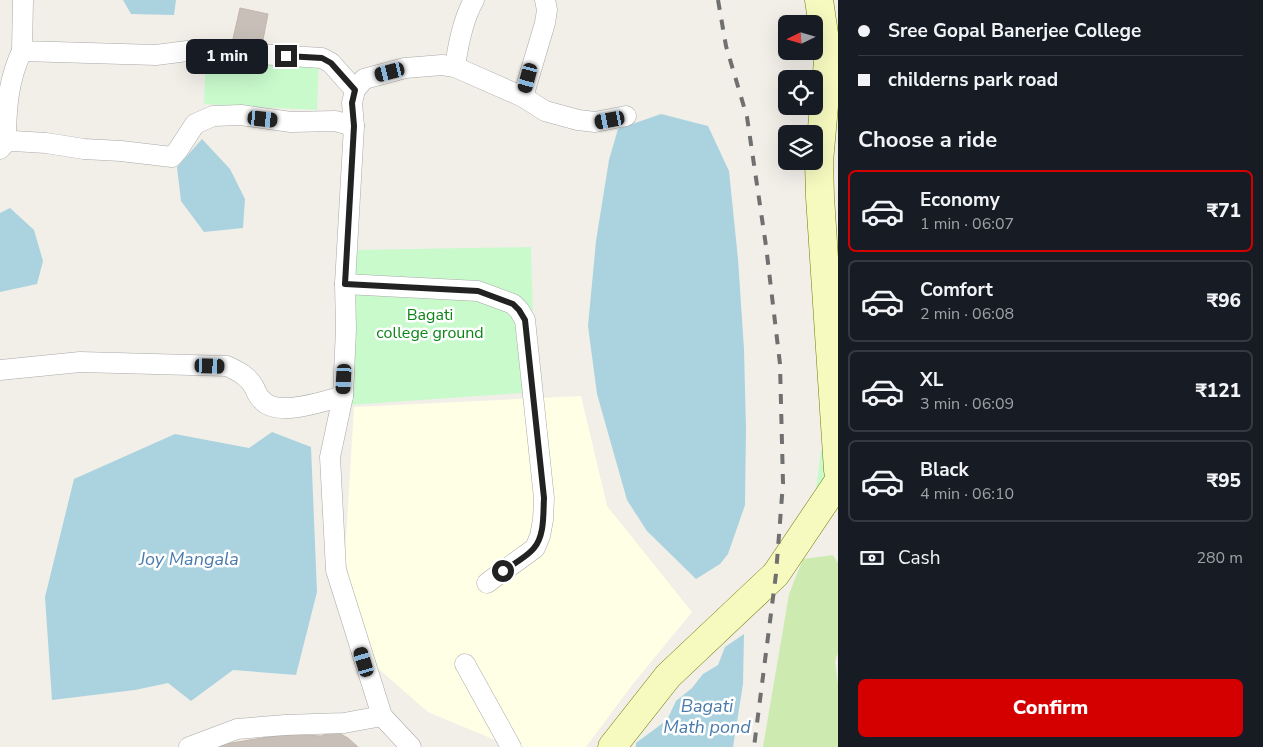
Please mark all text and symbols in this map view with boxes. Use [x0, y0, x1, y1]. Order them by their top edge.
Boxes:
north arrow [778, 15, 822, 60]
map controls [778, 15, 823, 170]
text: Sree Gopal Banerjee College [888, 18, 1141, 44]
callout: 1 min [186, 38, 268, 74]
text: 1 min [206, 45, 248, 67]
route end [275, 45, 297, 67]
car [373, 61, 406, 83]
car [516, 62, 539, 94]
text: childerns park road [888, 67, 1058, 93]
button: locate [778, 70, 823, 115]
car [247, 110, 278, 128]
car [593, 110, 626, 130]
button: layers [778, 125, 823, 170]
text: Choose a ride [858, 125, 997, 155]
text: Economy [920, 187, 1000, 213]
icon: car [860, 189, 905, 234]
text: ₹71 [1207, 198, 1241, 224]
text: 1 min · 06:07 [920, 213, 1014, 235]
text: Comfort [920, 277, 993, 303]
icon: car [860, 279, 905, 324]
text: ₹96 [1207, 288, 1241, 314]
text: 2 min · 06:08 [920, 303, 1014, 325]
park label: Bagati college ground [376, 304, 484, 344]
car [194, 358, 225, 374]
car [335, 364, 352, 394]
text: XL [920, 367, 943, 393]
icon: car [860, 369, 905, 414]
text: ₹121 [1195, 378, 1241, 404]
text: 3 min · 06:09 [920, 393, 1014, 415]
text: Black [920, 457, 969, 483]
icon: car [860, 459, 905, 504]
text: ₹95 [1207, 468, 1241, 494]
text: 4 min · 06:10 [920, 483, 1014, 505]
icon: cash [858, 544, 886, 572]
text: Cash [898, 545, 940, 571]
water label: Joy Mangala [138, 547, 239, 571]
text: 280 m [1196, 547, 1243, 569]
route start [492, 560, 514, 582]
car [352, 645, 375, 679]
button: Confirm [858, 679, 1243, 737]
water label: Bagati Math pond [663, 694, 751, 739]

